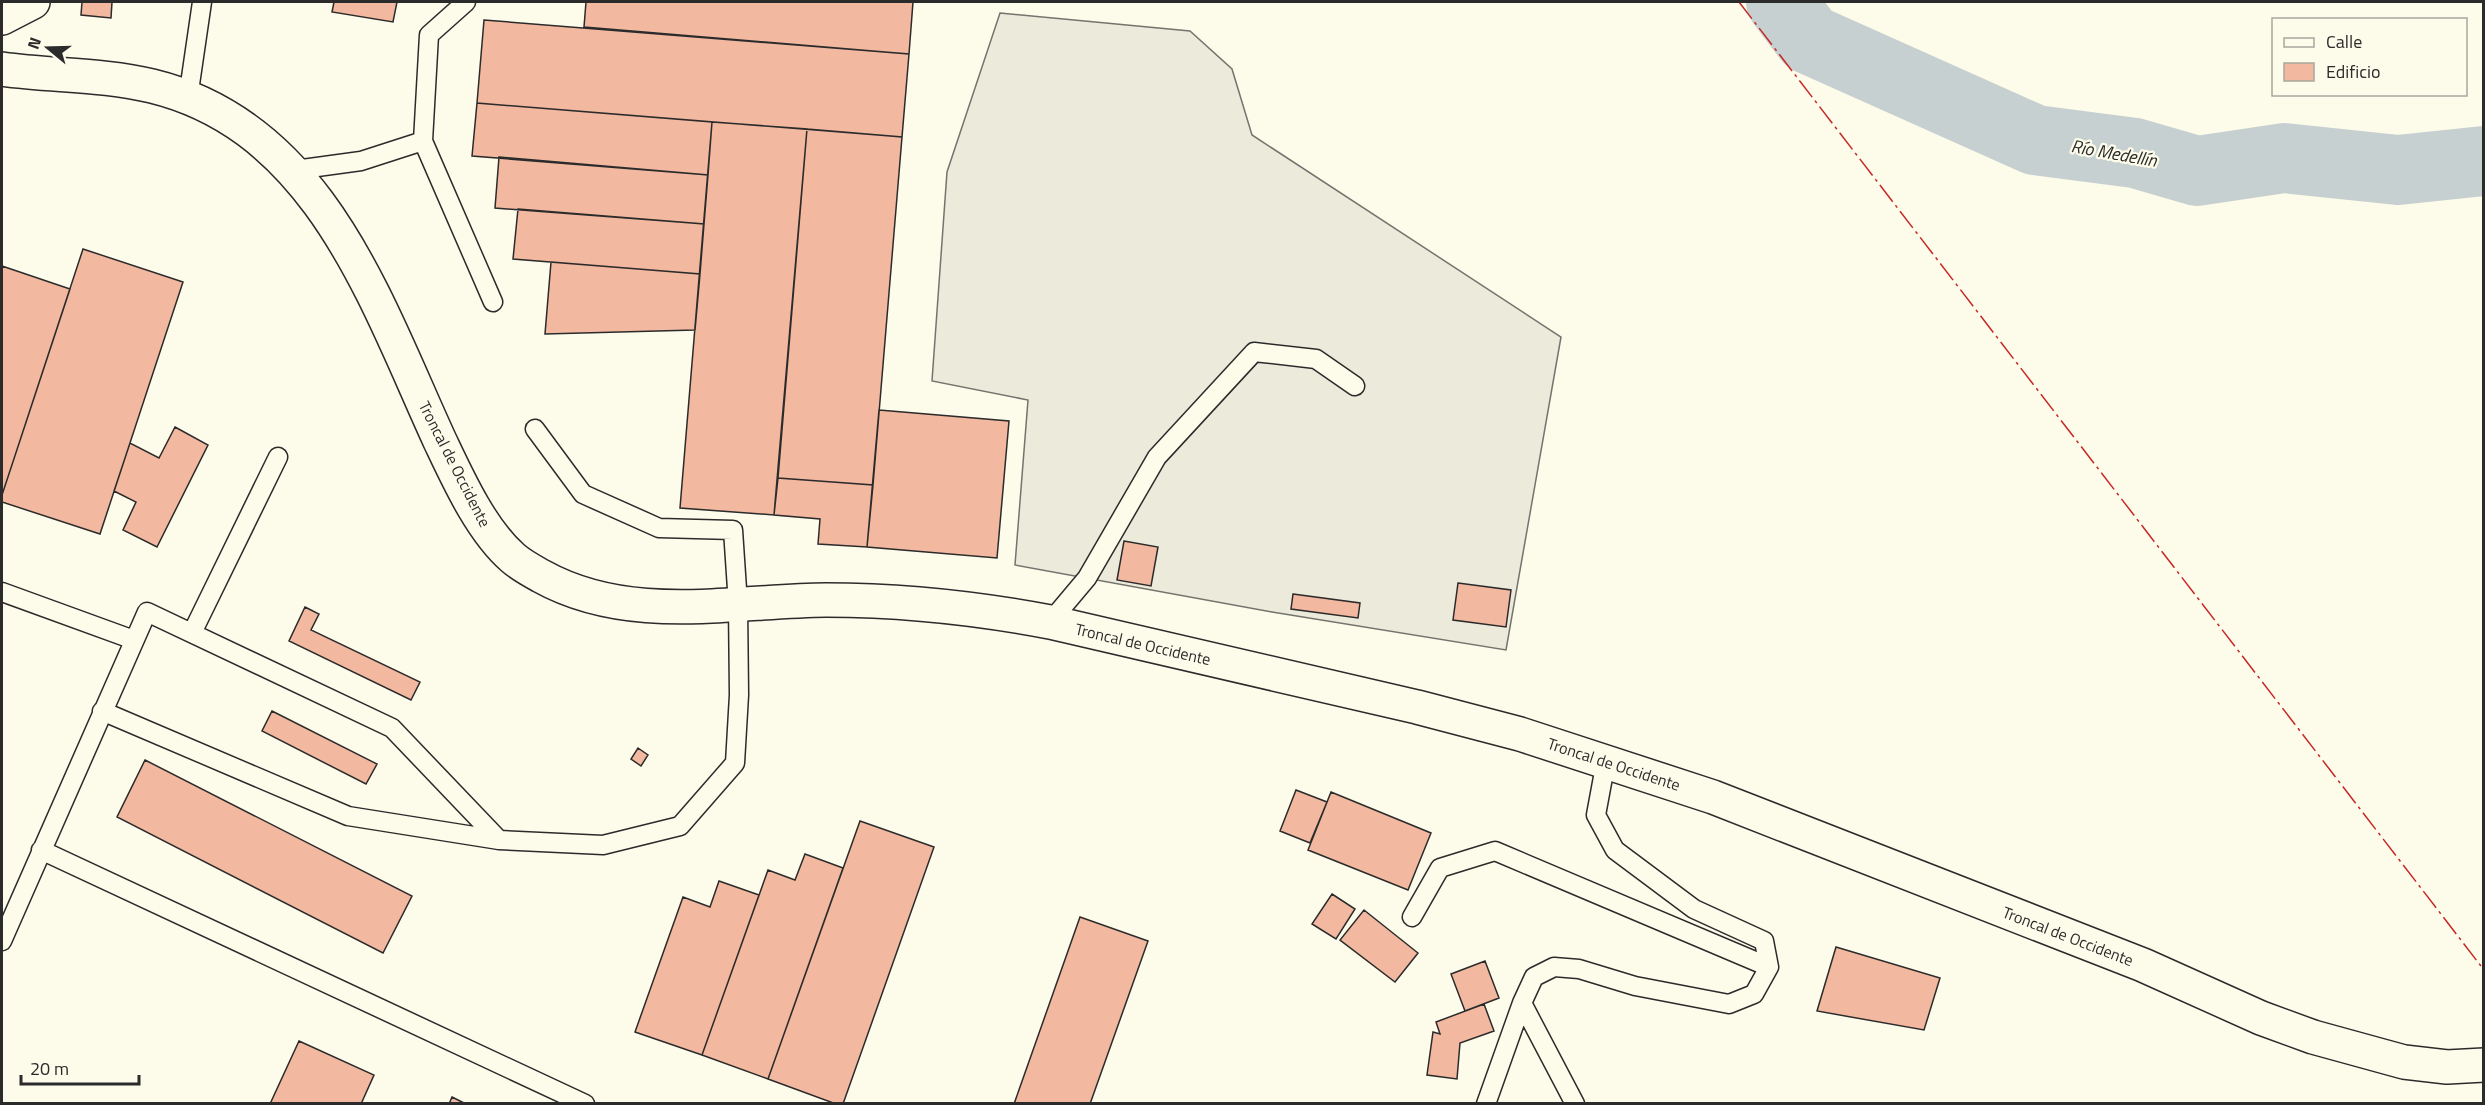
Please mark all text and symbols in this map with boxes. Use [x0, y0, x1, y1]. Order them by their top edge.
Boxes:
north arrow [18, 18, 78, 78]
legend [2272, 18, 2467, 96]
text: Calle [2326, 28, 2362, 55]
text: N [21, 34, 47, 52]
text: Edificio [2326, 58, 2380, 85]
water label: Río Medellín [2069, 132, 2160, 174]
street label: Troncal de Occidente [413, 397, 497, 531]
street label: Troncal de Occidente [1073, 617, 1213, 671]
street label: Troncal de Occidente [1544, 731, 1684, 797]
street label: Troncal de Occidente [1999, 900, 2137, 972]
scale bar [21, 1048, 140, 1086]
text: 20 m [30, 1055, 69, 1082]

